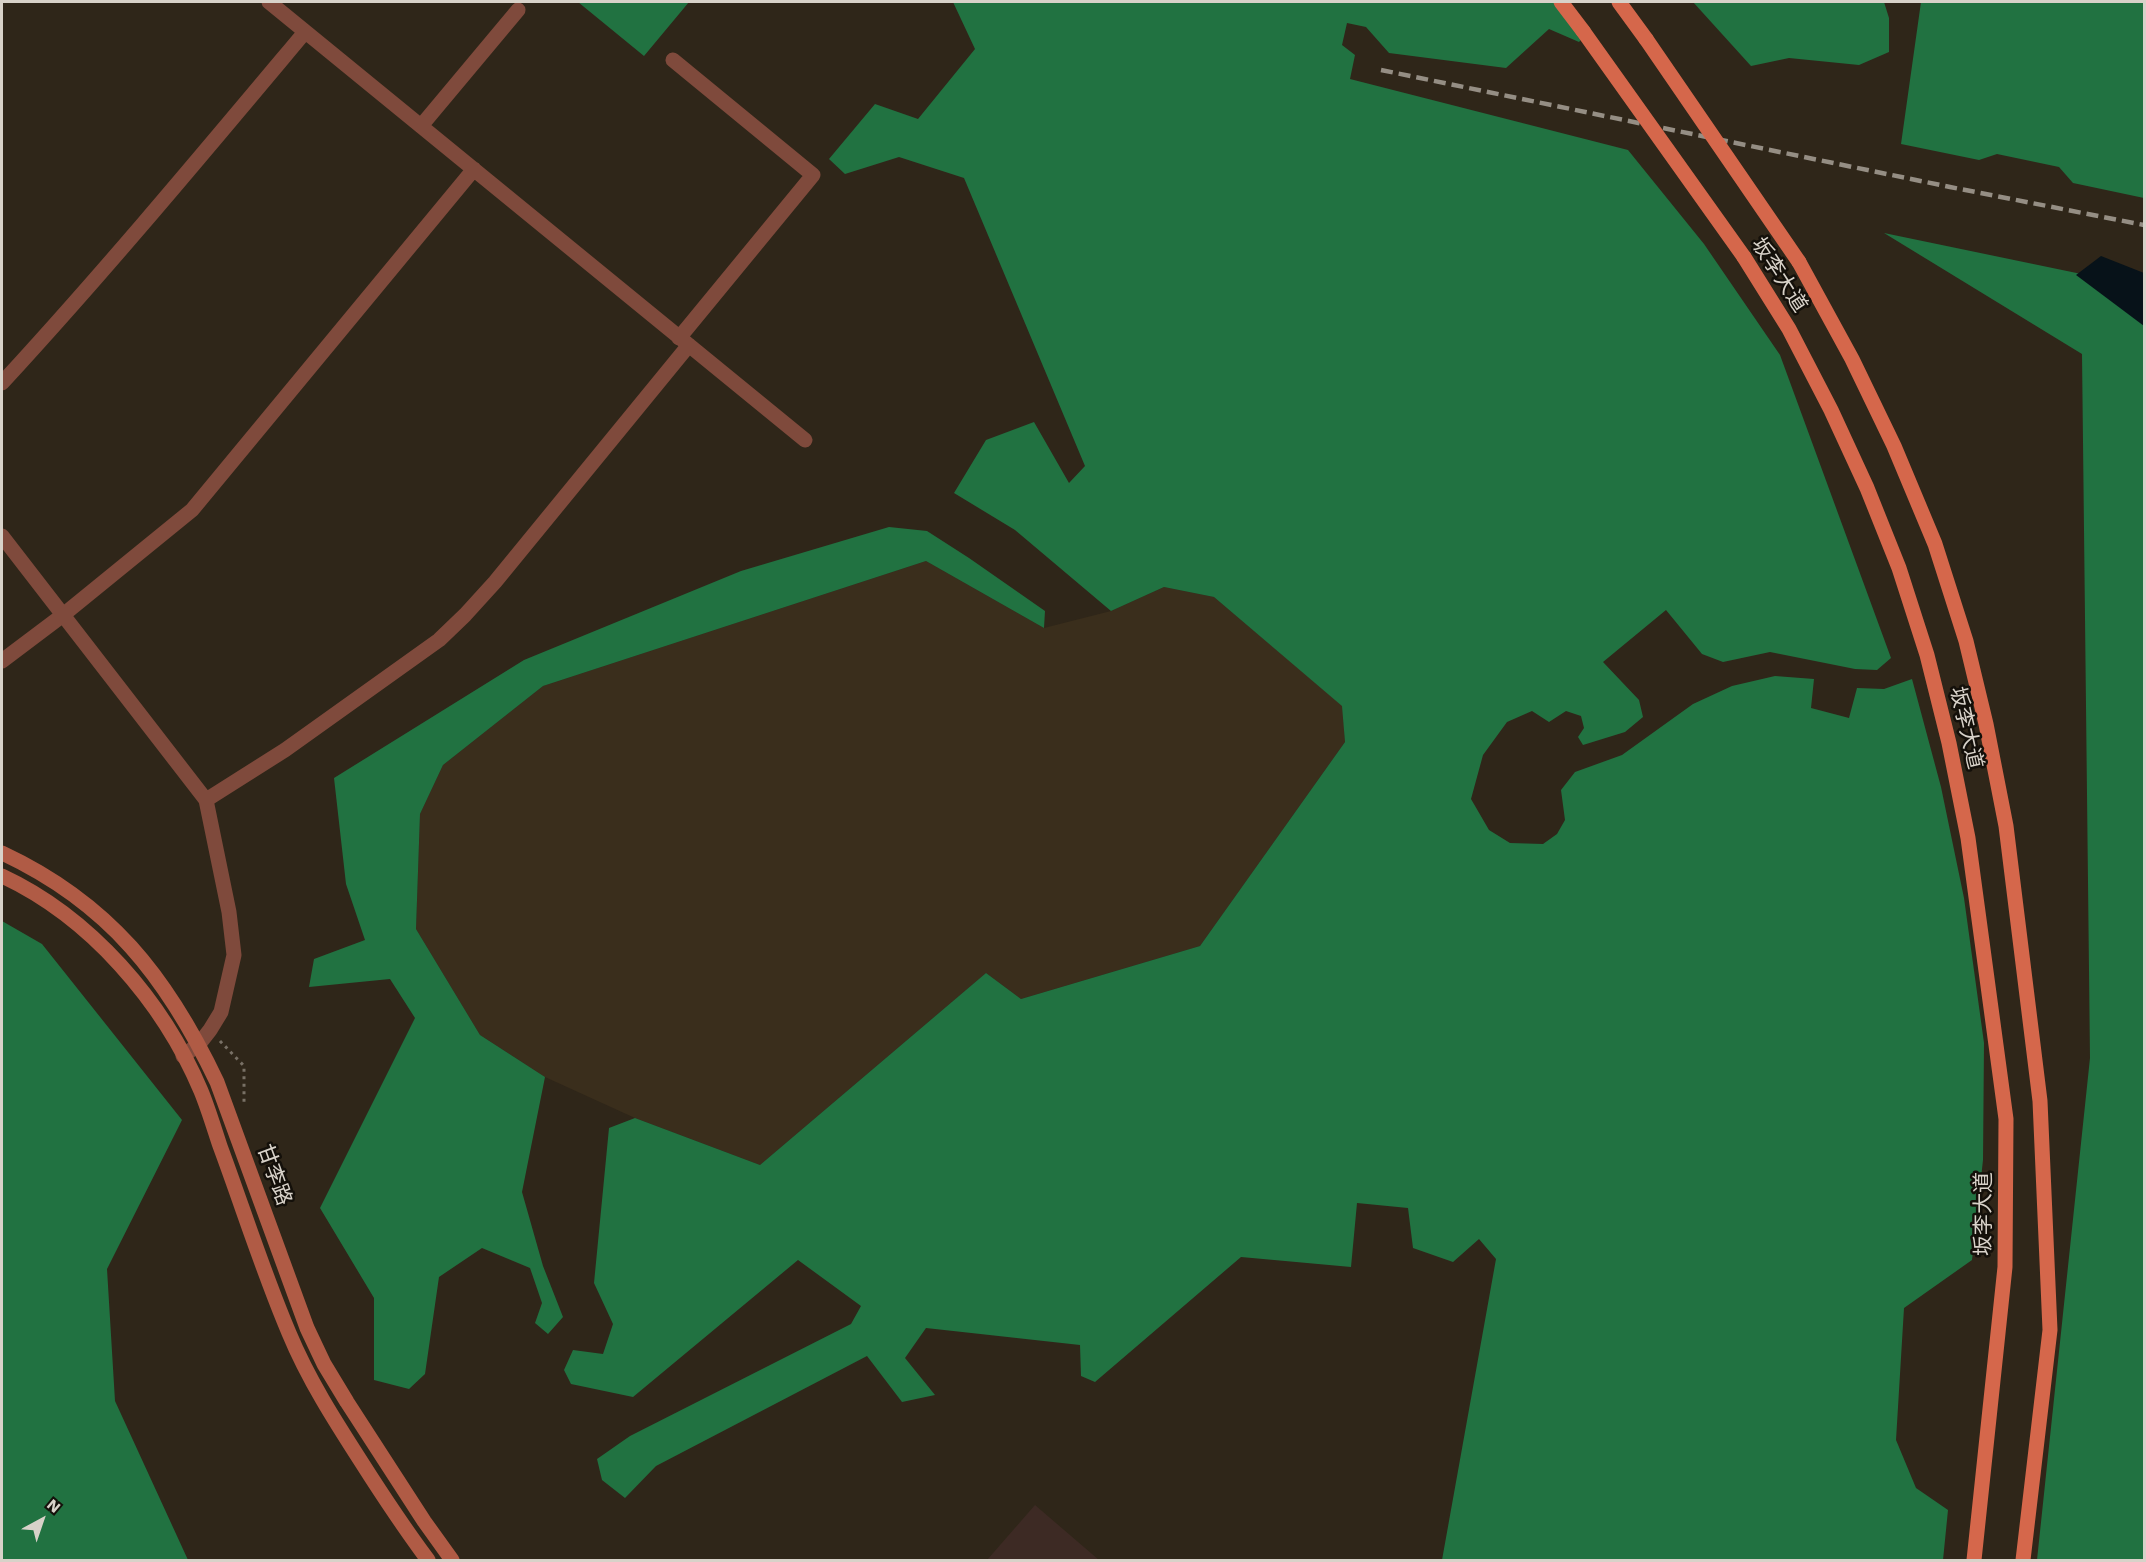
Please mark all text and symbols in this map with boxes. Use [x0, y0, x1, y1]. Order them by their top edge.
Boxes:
street label: 坂李大道 [1746, 233, 1812, 317]
street label: 坂李大道 [1944, 684, 1988, 772]
street label: 甘李路 [251, 1141, 297, 1209]
street label: 坂李大道 [1971, 1172, 1997, 1256]
north arrow [12, 1490, 72, 1550]
text: N [43, 1495, 65, 1517]

